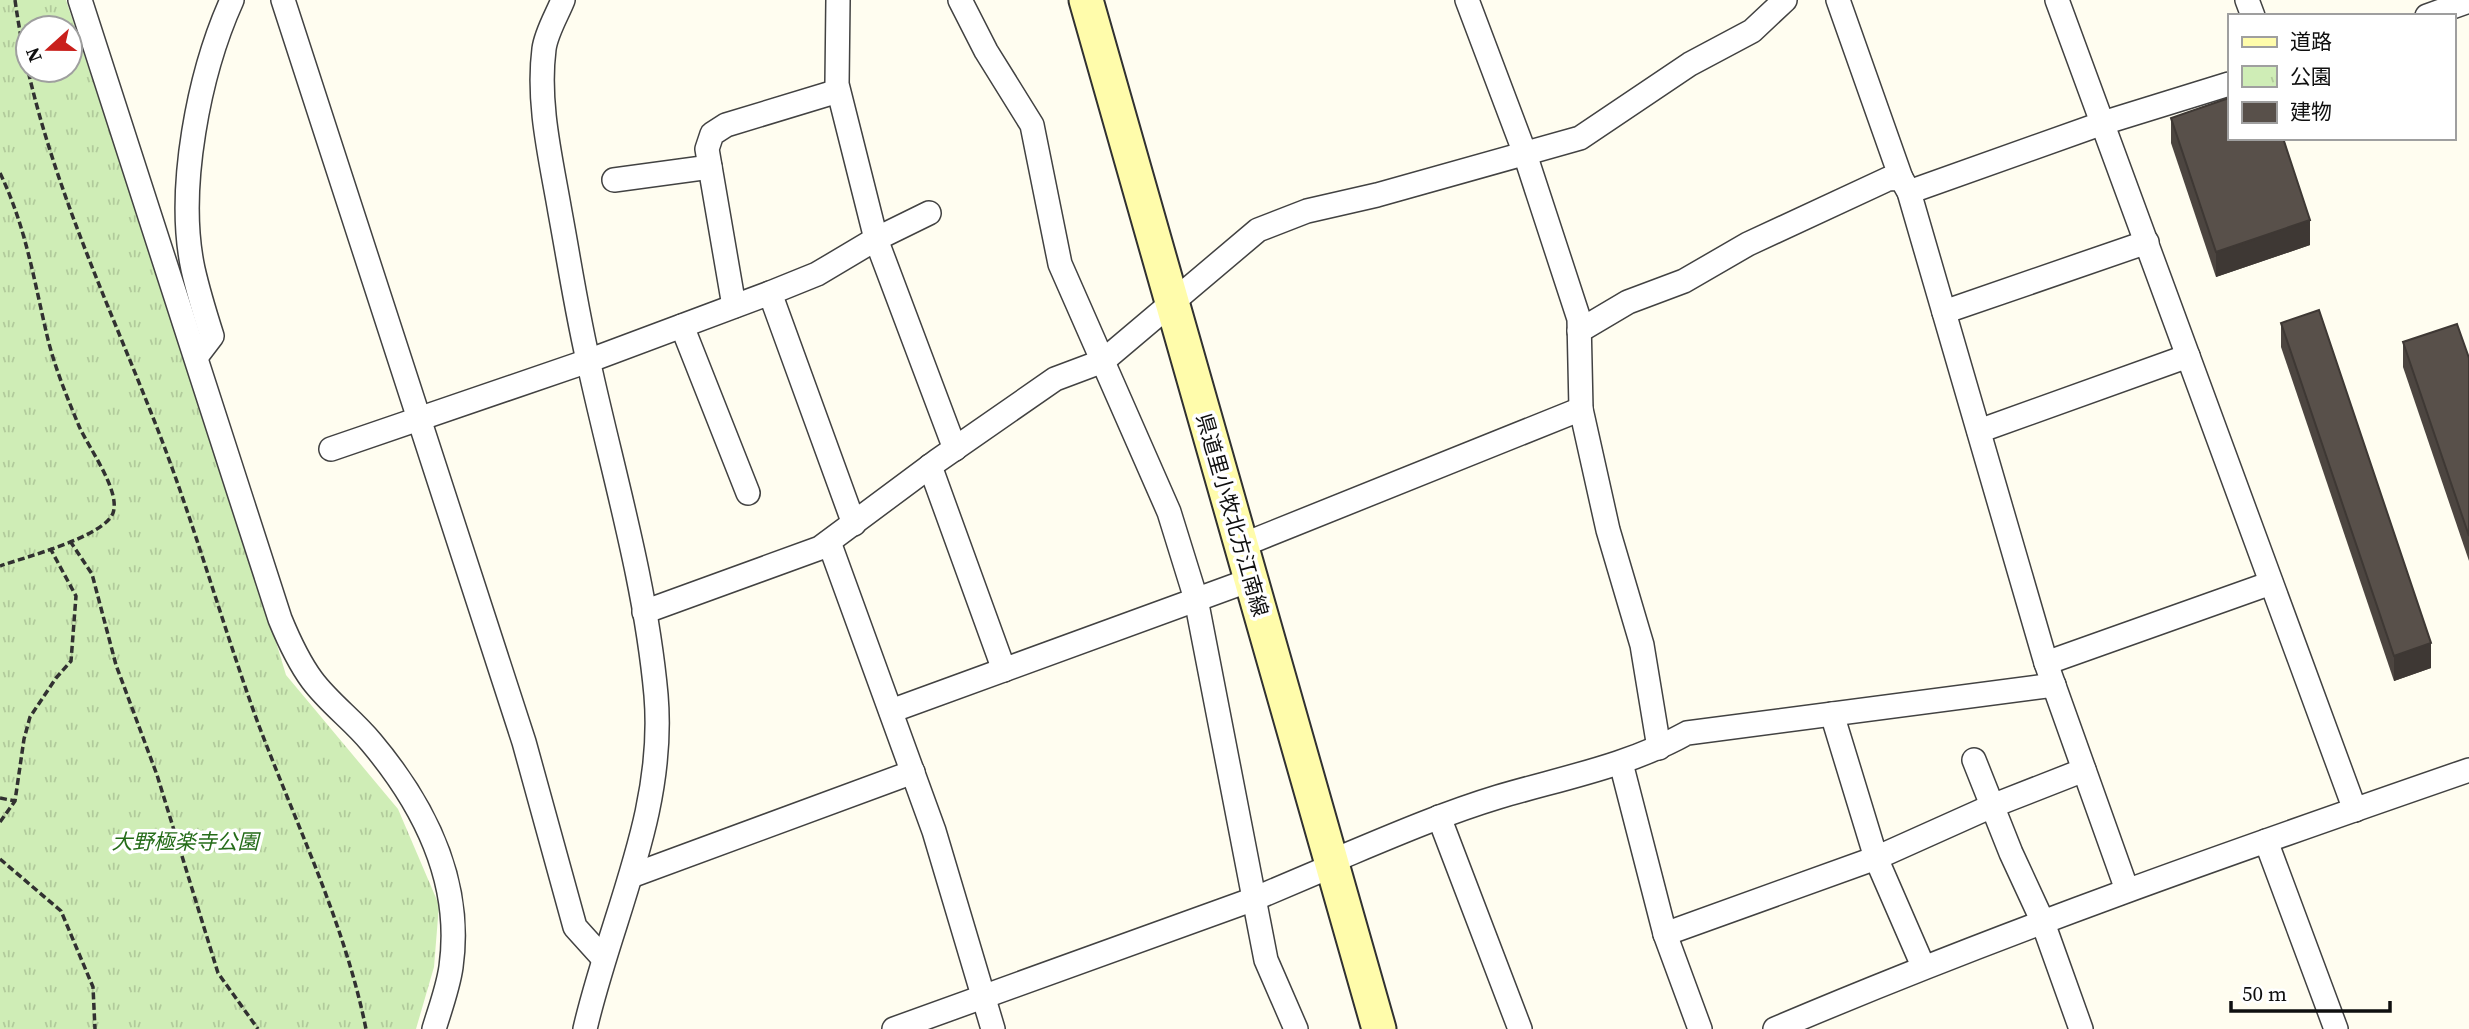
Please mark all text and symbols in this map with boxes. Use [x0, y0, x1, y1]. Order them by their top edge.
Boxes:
north arrow [14, 14, 84, 84]
legend [2228, 14, 2455, 140]
text: 道路 [2290, 27, 2332, 56]
text: N [18, 44, 48, 66]
text: 公園 [2290, 62, 2332, 91]
text: 建物 [2290, 97, 2332, 126]
street label: 県道里小牧北方江南線 [1190, 410, 1275, 620]
park label: 大野極楽寺公園 [112, 827, 261, 856]
scale bar [2231, 970, 2390, 1014]
text: 50 m [2242, 979, 2287, 1008]

